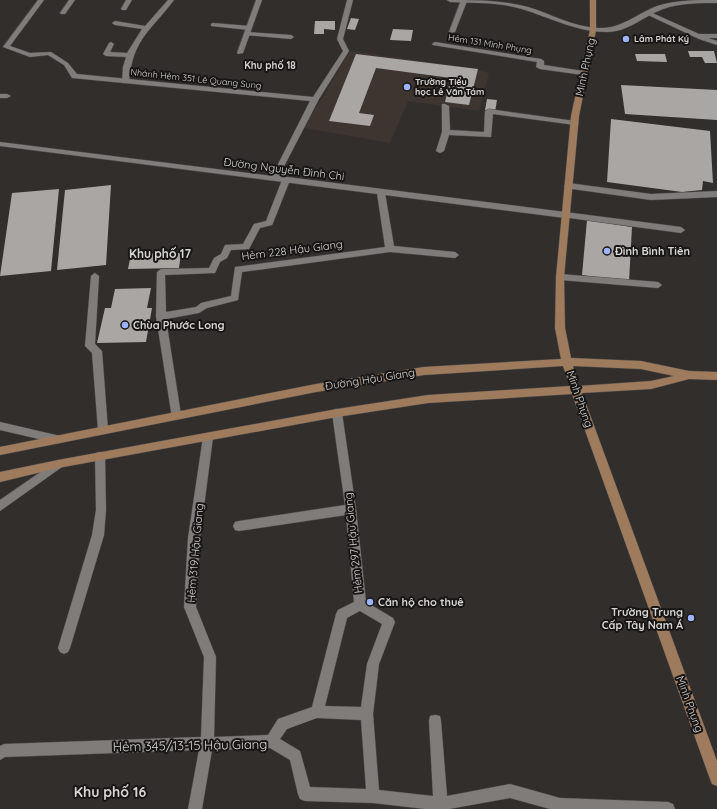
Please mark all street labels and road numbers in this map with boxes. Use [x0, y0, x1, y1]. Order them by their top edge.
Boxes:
street label: Hẻm 131 Minh Phụng [447, 31, 533, 56]
street label: Minh Phụng [572, 37, 598, 97]
street label: Nhánh Hẻm 351 Lê Quang Sung [130, 66, 262, 91]
street label: Đường Nguyễn Đình Chi [223, 155, 345, 183]
street label: Hẻm 228 Hậu Giang [241, 237, 343, 263]
street label: Đường Hậu Giang [324, 365, 416, 393]
street label: Minh Phụng [564, 369, 596, 429]
street label: Hẻm 297 Hậu Giang [341, 492, 365, 594]
street label: Hẻm 319 Hậu Giang [184, 503, 206, 603]
street label: Minh Phụng [673, 674, 707, 734]
street label: Hẻm 345/13-15 Hậu Giang [113, 736, 267, 754]

